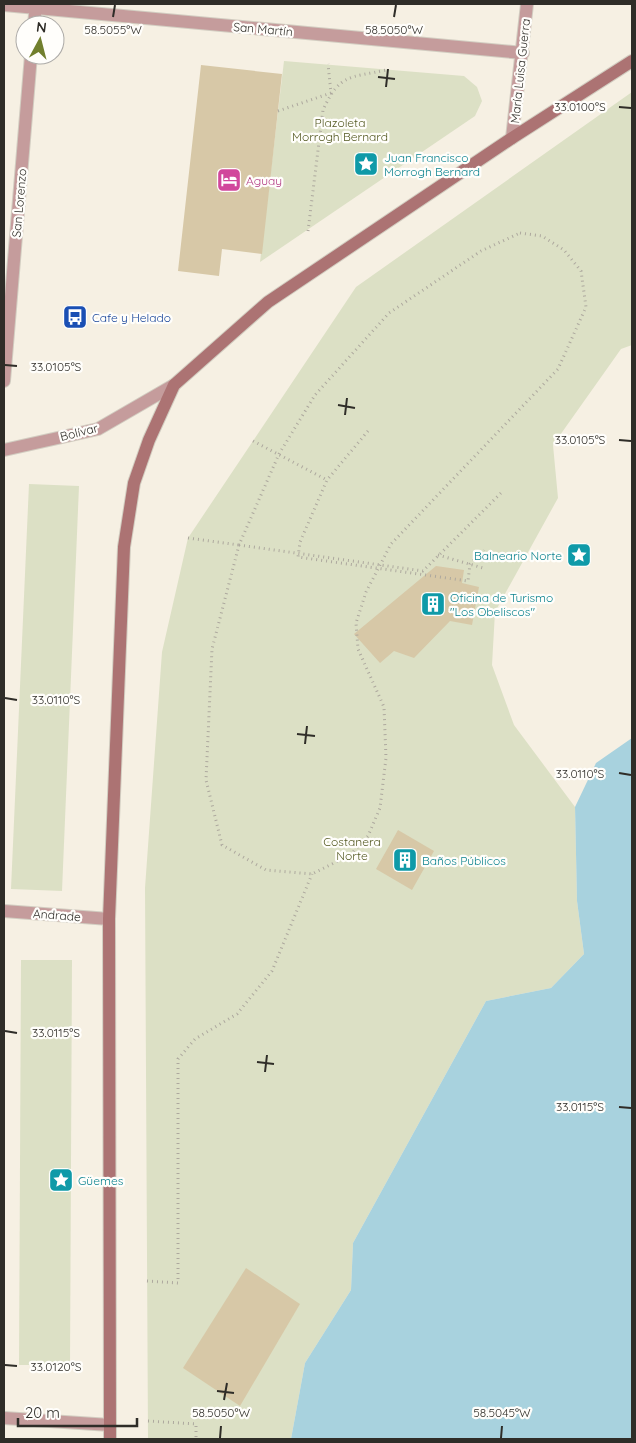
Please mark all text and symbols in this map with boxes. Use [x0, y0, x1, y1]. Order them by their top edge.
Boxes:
north arrow [15, 15, 65, 65]
text: N [35, 18, 48, 37]
street label: María Luisa Guerra [507, 18, 533, 124]
street label: San Martín [233, 19, 293, 39]
text: 58.5055°W [84, 22, 142, 37]
text: 58.5050°W [365, 22, 423, 37]
text: 33.0100°S [554, 99, 606, 114]
park label: Plazoleta Morrogh Bernard [292, 115, 388, 144]
place label: Juan Francisco Morrogh Bernard [384, 150, 480, 179]
place icon: Juan Francisco Morrogh Bernard [353, 151, 379, 177]
hotel icon: Aguay [216, 167, 242, 193]
street label: San Lorenzo [9, 168, 29, 238]
place label: Aguay [246, 173, 282, 188]
bus stop icon: Cafe y Helado [62, 304, 88, 330]
place label: Cafe y Helado [92, 310, 171, 325]
text: 33.0105°S [31, 359, 82, 374]
street label: Bolívar [58, 420, 100, 444]
text: 33.0105°S [555, 432, 606, 447]
place icon: Balneario Norte [566, 542, 592, 568]
place label: Balneario Norte [474, 548, 562, 563]
place label: Oficina de Turismo "Los Obeliscos" [450, 590, 553, 619]
building icon: Oficina de Turismo "Los Obeliscos" [420, 591, 446, 617]
text: 33.0110°S [32, 692, 81, 707]
text: 33.0110°S [556, 766, 605, 781]
park label: Costanera Norte [323, 834, 381, 863]
building icon: Baños Públicos [392, 847, 418, 873]
place label: Baños Públicos [422, 853, 506, 868]
street label: Andrade [33, 906, 82, 924]
text: 33.0115°S [32, 1025, 80, 1040]
text: 33.0115°S [556, 1099, 604, 1114]
place icon: Güemes [48, 1167, 74, 1193]
place label: Güemes [78, 1173, 124, 1188]
text: 33.0120°S [31, 1359, 82, 1374]
scale bar [18, 1396, 136, 1428]
text: 20 m [25, 1403, 60, 1422]
text: 58.5050°W [192, 1405, 250, 1420]
text: 58.5045°W [473, 1405, 531, 1420]

